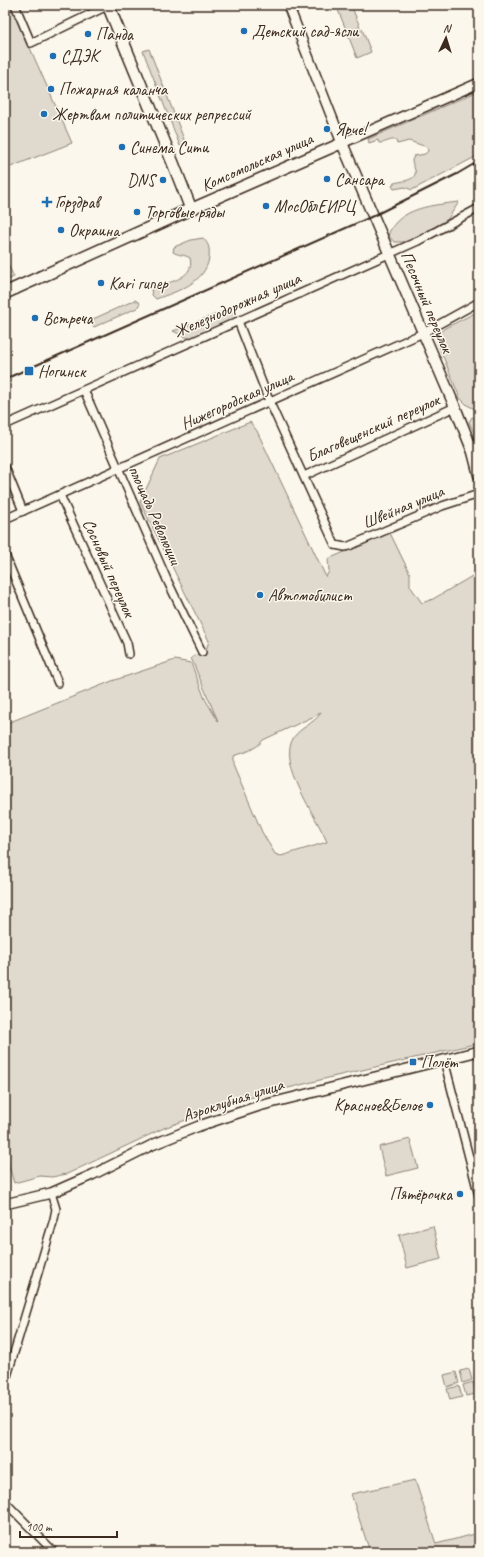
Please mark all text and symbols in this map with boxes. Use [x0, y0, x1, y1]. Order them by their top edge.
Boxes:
north arrow [426, 18, 466, 58]
place label: Детский сад-ясли [252, 21, 360, 42]
text: N [443, 21, 453, 35]
place label: Панда [96, 24, 134, 45]
marker: Детский сад-ясли [239, 26, 249, 36]
marker: Панда [83, 29, 93, 39]
place label: СДЭК [61, 46, 102, 67]
marker: СДЭК [48, 51, 58, 61]
place label: Пожарная каланча [59, 79, 169, 100]
marker: Пожарная каланча [46, 84, 56, 94]
place label: Жертвам политических репрессий [52, 104, 252, 125]
marker: Жертвам политических репрессий [39, 109, 49, 119]
place label: Ярче! [335, 119, 369, 140]
marker: Ярче! [322, 124, 332, 134]
street label: Комсомольская улица [198, 128, 317, 196]
place label: Синема Сити [130, 137, 210, 158]
marker: Синема Сити [117, 142, 127, 152]
place label: Сансара [335, 169, 386, 190]
place label: DNS [127, 170, 158, 191]
marker: Сансара [322, 174, 332, 184]
marker: DNS [158, 175, 168, 185]
place label: Горздрав [55, 192, 102, 214]
place label: МосОблЕИРЦ [274, 196, 357, 217]
marker: Горздрав [42, 197, 52, 207]
marker: МосОблЕИРЦ [261, 201, 271, 211]
place label: Торговые ряды [145, 202, 226, 223]
marker: Торговые ряды [132, 207, 142, 217]
place label: Окраина [69, 220, 121, 241]
marker: Окраина [56, 225, 66, 235]
street label: Песочный переулок [396, 248, 459, 358]
street label: Железнодорожная улица [170, 267, 306, 343]
place label: Kari гипер [109, 273, 169, 294]
marker: Kari гипер [96, 278, 106, 288]
place label: Встреча [43, 308, 94, 329]
marker: Встреча [30, 313, 40, 323]
place label: Ногинск [38, 361, 87, 382]
marker: Ногинск [23, 365, 35, 377]
street label: Нижегородская улица [177, 365, 298, 434]
street label: Благовещенский переулок [303, 389, 444, 467]
street label: площадь Революции [124, 462, 187, 569]
street label: Швейная улица [359, 480, 448, 533]
street label: Сосновый переулок [78, 516, 141, 622]
place label: Автомобилист [268, 585, 352, 606]
marker: Автомобилист [255, 590, 265, 600]
place label: Полёт [421, 1052, 458, 1073]
marker: Полёт [408, 1057, 418, 1067]
street label: Аэроклубная улица [180, 1073, 288, 1126]
place label: Красное&Белое [334, 1095, 423, 1116]
marker: Красное&Белое [425, 1100, 435, 1110]
place label: Пятёрочка [390, 1184, 453, 1205]
marker: Пятёрочка [455, 1189, 465, 1199]
scale bar [20, 1513, 117, 1539]
text: 100 m [26, 1519, 53, 1535]

